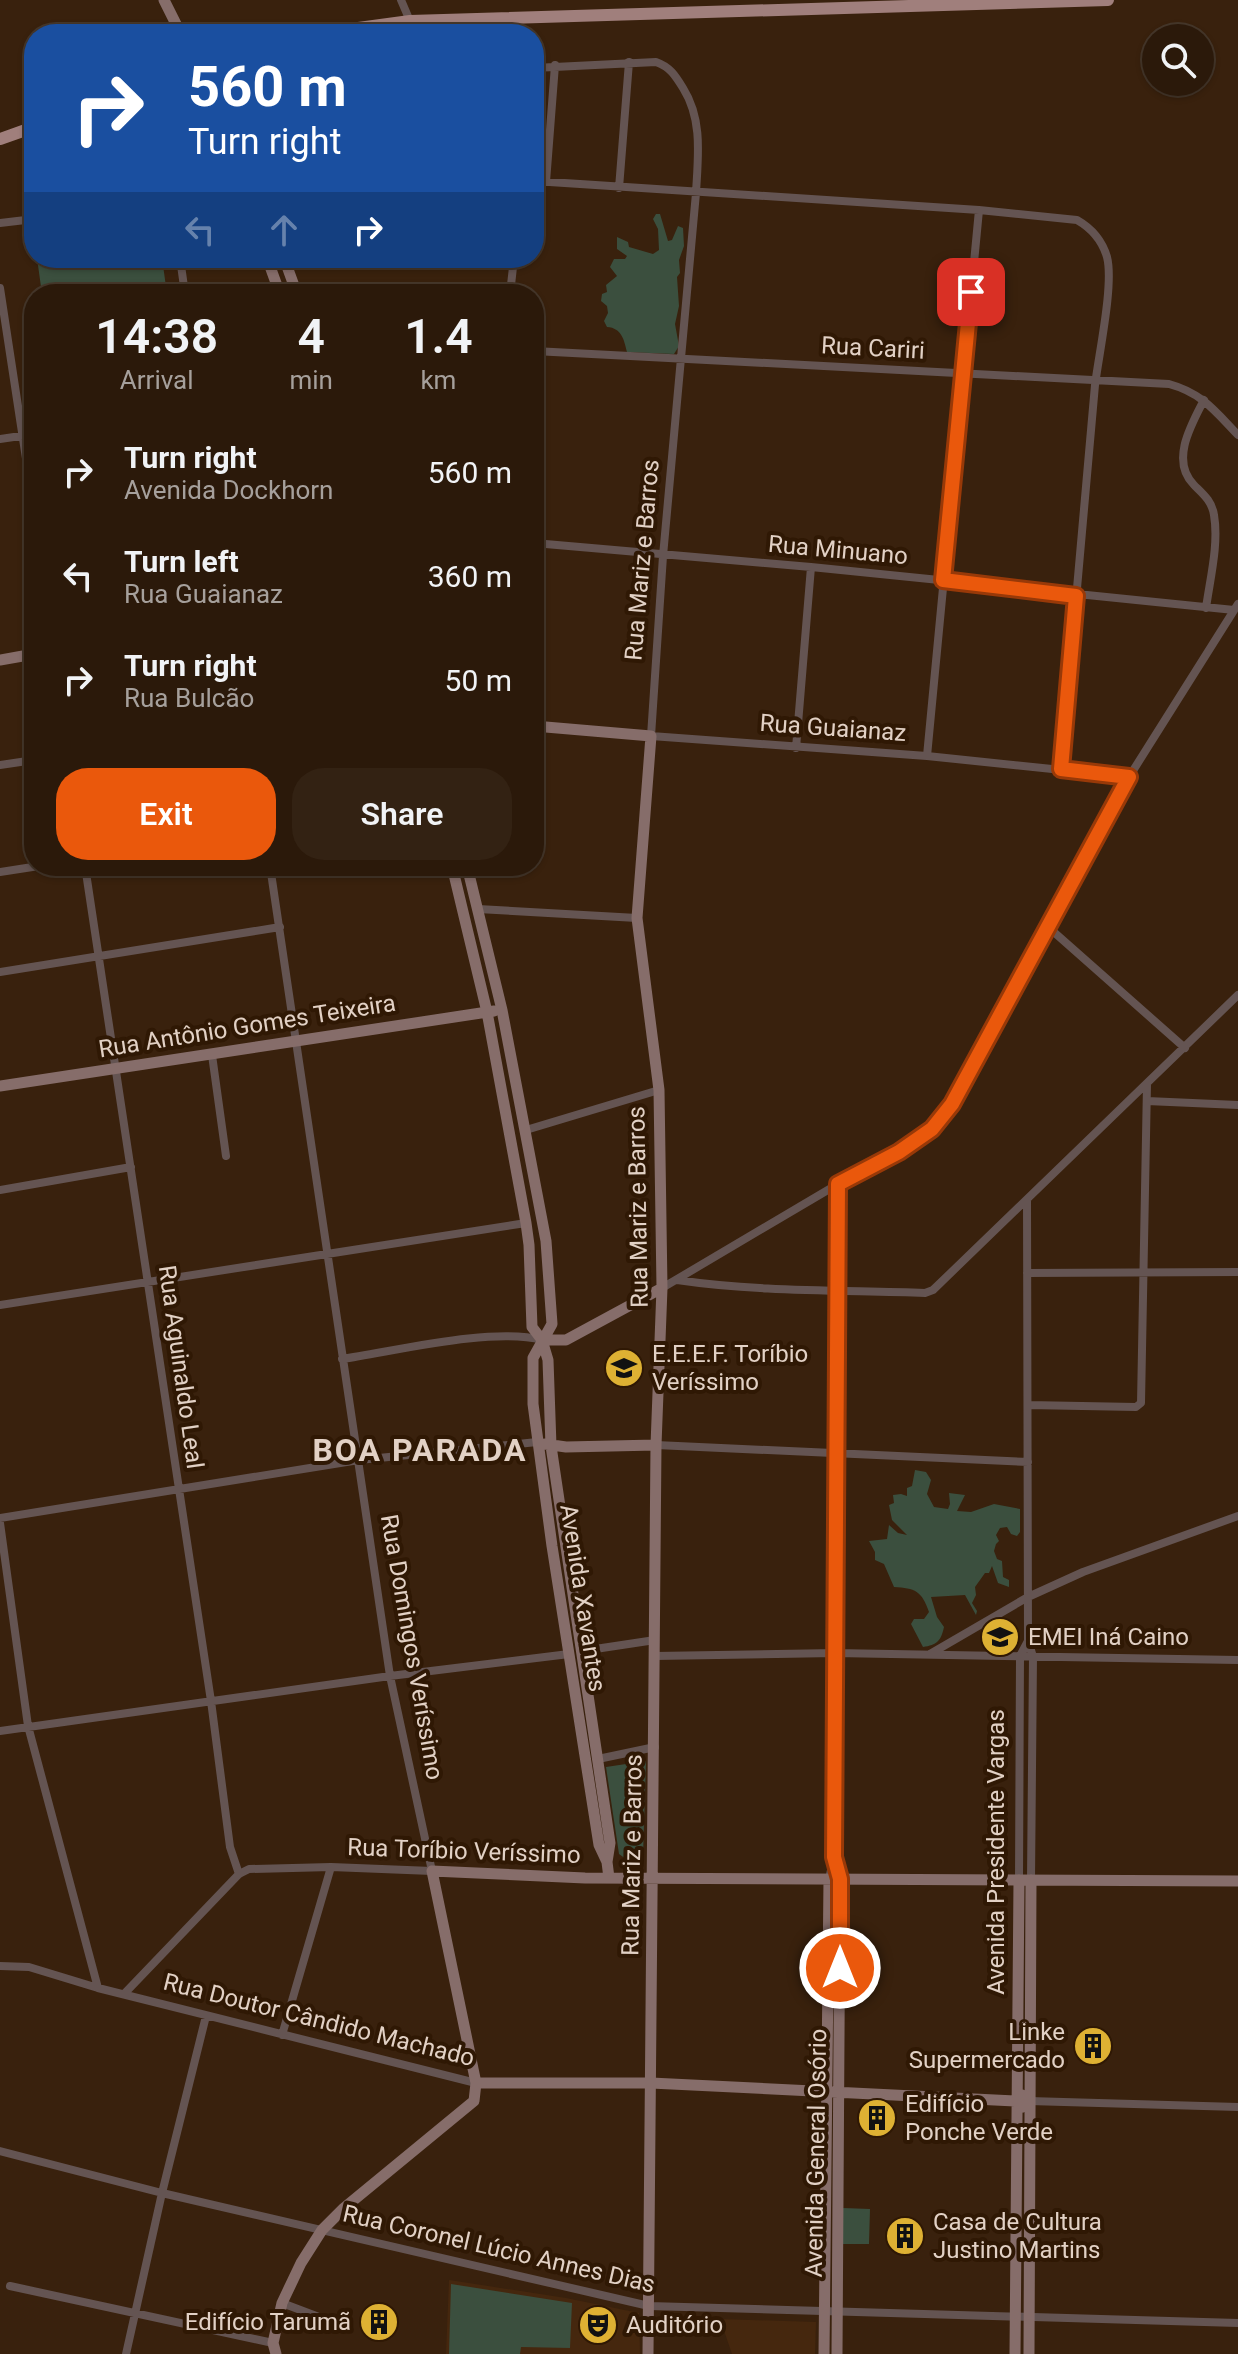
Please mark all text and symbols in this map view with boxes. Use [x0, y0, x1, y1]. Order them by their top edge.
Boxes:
map controls [1142, 24, 1214, 96]
button: search [1142, 24, 1214, 96]
text: 560 m [188, 54, 347, 120]
icon: right [56, 56, 160, 160]
text: Turn right [188, 121, 341, 163]
icon: left [178, 208, 222, 252]
icon: ahead [262, 208, 306, 252]
icon: right [346, 208, 390, 252]
pin [937, 258, 1005, 326]
icon: arrive [949, 270, 993, 314]
text: 14:38 [95, 308, 218, 365]
text: 4 [297, 308, 325, 365]
text: 1.4 [404, 308, 473, 365]
street label: Rua Cariri [821, 331, 925, 365]
text: Arrival [120, 365, 194, 395]
text: min [289, 365, 333, 395]
text: km [420, 365, 456, 395]
text: Turn right [124, 440, 257, 475]
icon: right [56, 450, 100, 494]
text: 560 m [428, 455, 512, 490]
street label: Rua Mariz e Barros [619, 458, 665, 662]
text: Avenida Dockhorn [124, 475, 333, 505]
street label: Rua Minuano [767, 530, 909, 570]
text: Turn left [124, 544, 239, 579]
icon: left [56, 554, 100, 598]
text: 360 m [428, 559, 512, 594]
text: Rua Guaianaz [124, 579, 283, 609]
text: Turn right [124, 648, 257, 683]
icon: right [56, 658, 100, 702]
text: 50 m [445, 663, 512, 698]
text: Rua Bulcão [124, 683, 254, 713]
street label: Rua Guaianaz [759, 709, 907, 747]
button: Exit [56, 768, 276, 860]
button: Share [292, 768, 512, 860]
street label: Rua Antônio Gomes Teixeira [96, 989, 398, 1063]
street label: Rua Mariz e Barros [622, 1106, 654, 1308]
street label: Rua Aguinaldo Leal [153, 1264, 209, 1470]
place label: E.E.E.F. Toríbio Veríssimo [652, 1340, 808, 1396]
school or university icon: E.E.E.F. Toríbio Veríssimo [603, 1347, 645, 1389]
district label: BOA PARADA [312, 1431, 528, 1469]
street label: Avenida Xavantes [554, 1502, 612, 1694]
street label: Rua Domingos Veríssimo [375, 1512, 449, 1782]
school or university icon: EMEI Iná Caino [979, 1616, 1021, 1658]
place label: EMEI Iná Caino [1028, 1623, 1189, 1651]
street label: Avenida Presidente Vargas [982, 1709, 1010, 1995]
street label: Rua Mariz e Barros [616, 1754, 648, 1956]
street label: Rua Toríbio Veríssimo [347, 1833, 581, 1869]
position arrow [798, 1926, 882, 2010]
street label: Rua Doutor Cândido Machado [161, 1968, 477, 2072]
place label: Linke Supermercado [909, 2018, 1065, 2074]
building icon: Linke Supermercado [1072, 2025, 1114, 2067]
street label: Avenida General Osório [800, 2028, 832, 2278]
place label: Edifício Ponche Verde [905, 2090, 1053, 2146]
building icon: Edifício Ponche Verde [856, 2097, 898, 2139]
street label: Rua Coronel Lúcio Annes Dias [340, 2199, 658, 2299]
place label: Casa de Cultura Justino Martins [933, 2208, 1102, 2264]
building icon: Casa de Cultura Justino Martins [884, 2215, 926, 2257]
building icon: Edifício Tarumã [358, 2301, 400, 2343]
theatre icon: Auditório [577, 2304, 619, 2346]
place label: Edifício Tarumã [185, 2308, 351, 2336]
place label: Auditório [626, 2311, 723, 2339]

